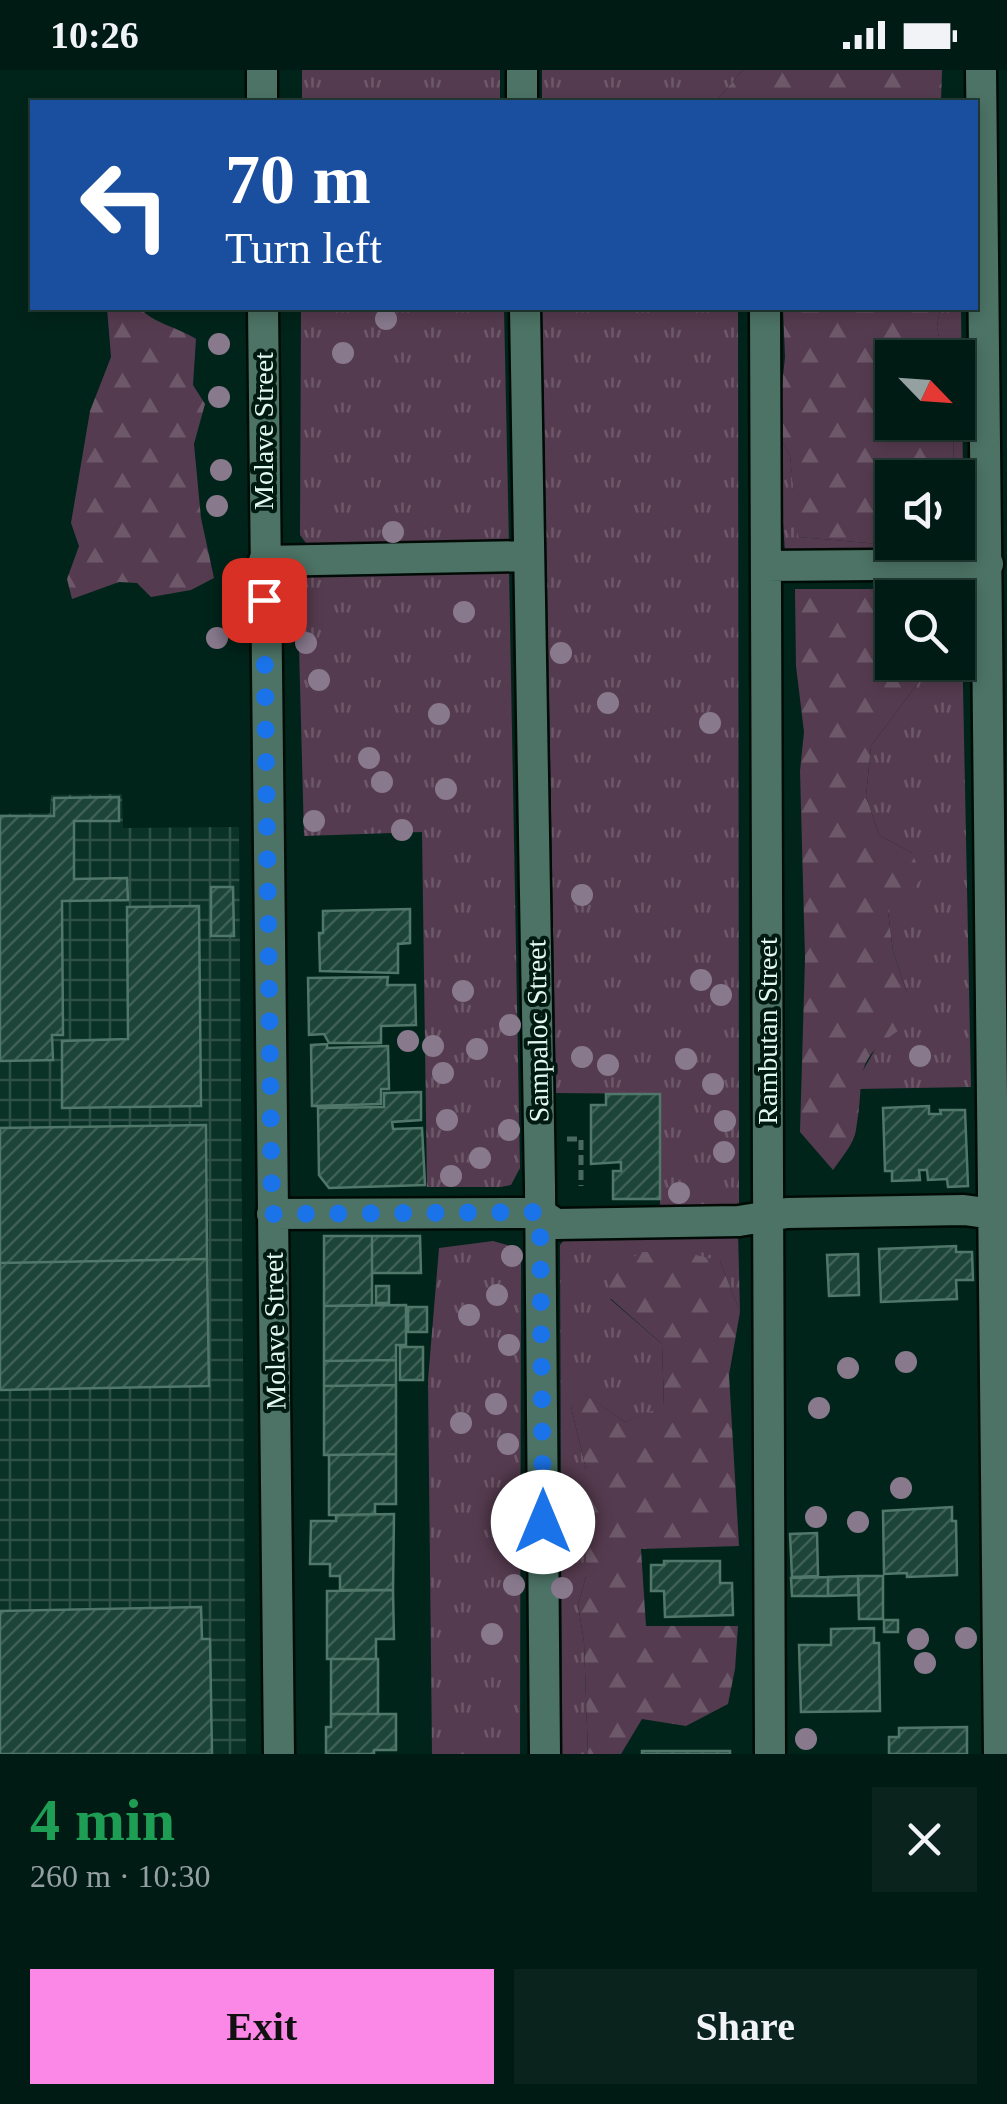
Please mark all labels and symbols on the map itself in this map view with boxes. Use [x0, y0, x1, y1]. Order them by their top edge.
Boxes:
north arrow [875, 340, 975, 440]
street label: Molave Street [248, 352, 279, 510]
pin [222, 558, 307, 643]
street label: Rambutan Street [752, 937, 783, 1125]
street label: Sampaloc Street [520, 939, 555, 1123]
street label: Molave Street [258, 1252, 291, 1410]
position arrow [491, 1470, 595, 1574]

